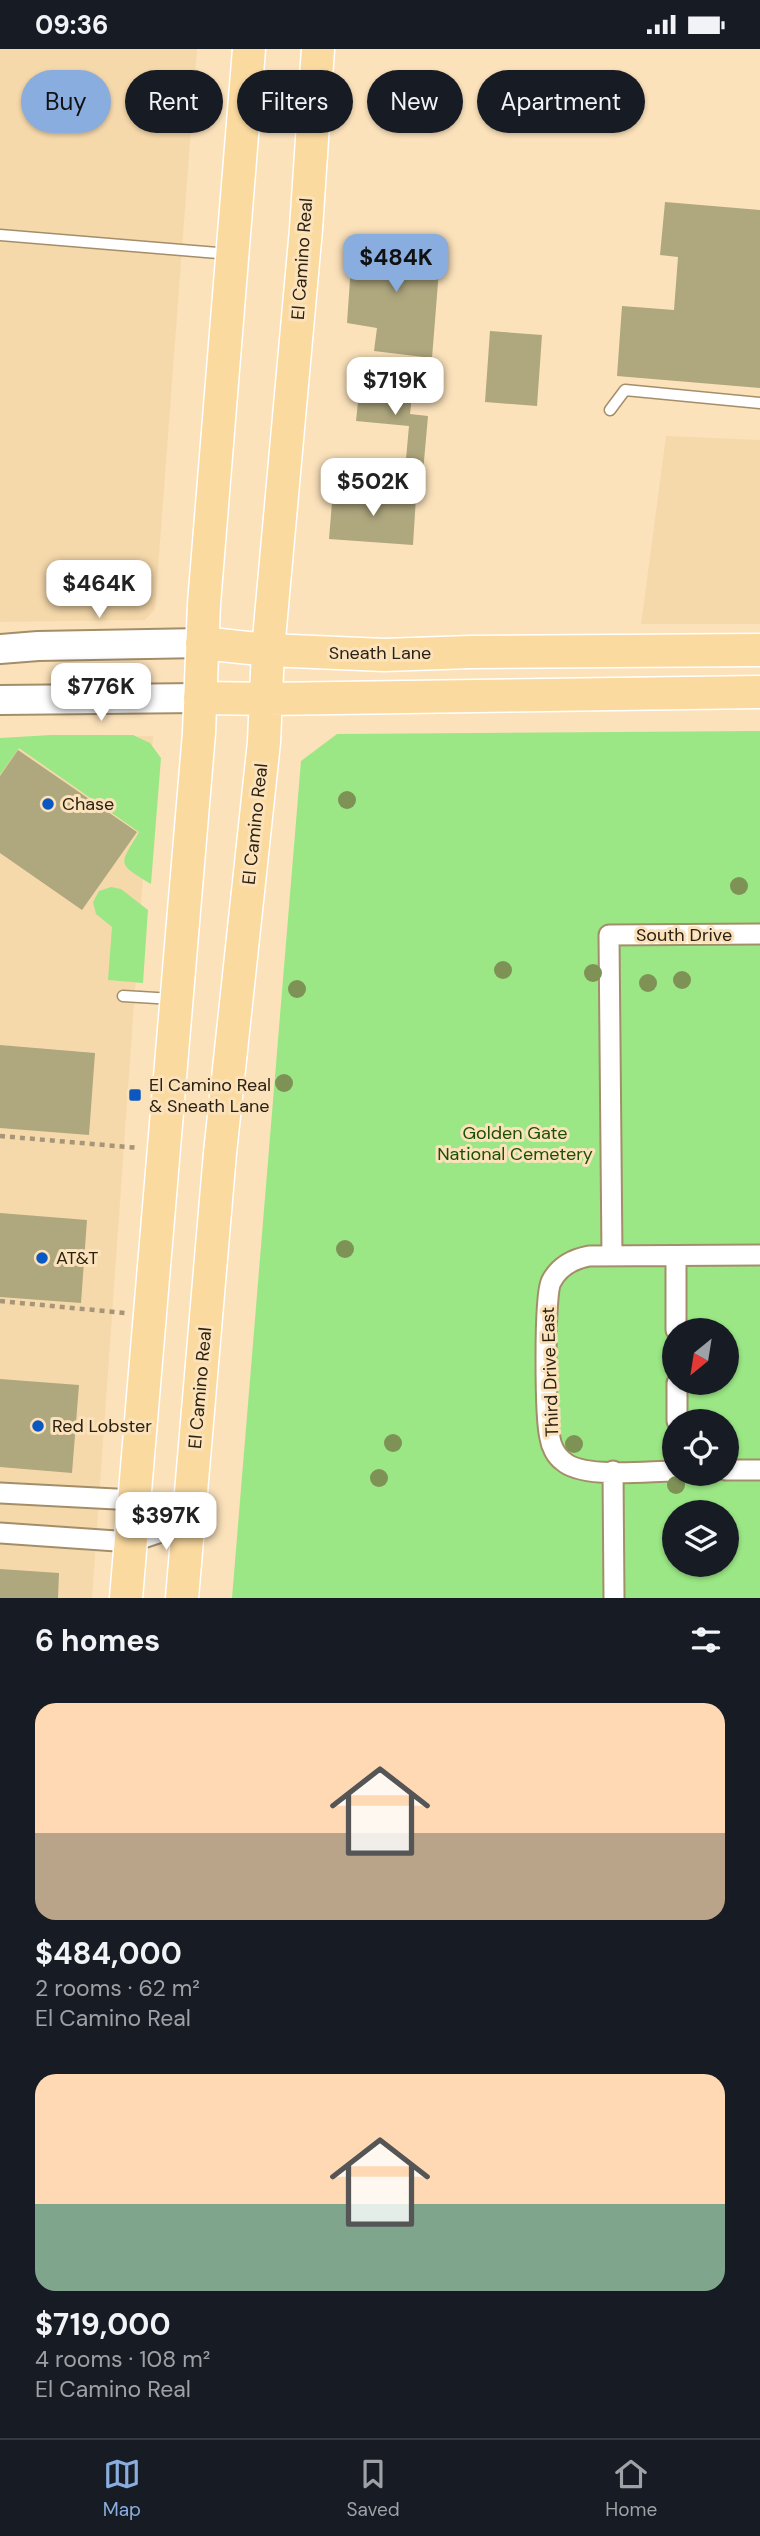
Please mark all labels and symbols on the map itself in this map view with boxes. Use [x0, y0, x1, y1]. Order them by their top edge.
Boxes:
street label: El Camino Real [286, 197, 318, 321]
pin: $484K [347, 235, 445, 294]
pin: $719K [346, 357, 444, 417]
pin: $502K [324, 459, 422, 518]
pin: $464K [50, 561, 148, 620]
street label: Sneath Lane [329, 641, 431, 665]
pin: $776K [52, 663, 150, 723]
street label: El Camino Real [237, 762, 273, 886]
place label: Chase [62, 792, 114, 816]
marker: Chase [40, 796, 56, 812]
street label: South Drive [636, 923, 732, 947]
place label: El Camino Real & Sneath Lane [149, 1073, 271, 1118]
marker: El Camino Real & Sneath Lane [127, 1087, 143, 1103]
park label: Golden Gate National Cemetery [437, 1121, 593, 1166]
place label: AT&T [56, 1246, 98, 1270]
marker: AT&T [34, 1250, 50, 1266]
street label: Third Drive East [536, 1307, 564, 1437]
north arrow [662, 1318, 738, 1395]
street label: El Camino Real [183, 1326, 217, 1450]
place label: Red Lobster [52, 1414, 152, 1438]
marker: Red Lobster [30, 1418, 46, 1434]
pin: $397K [117, 1493, 215, 1552]

